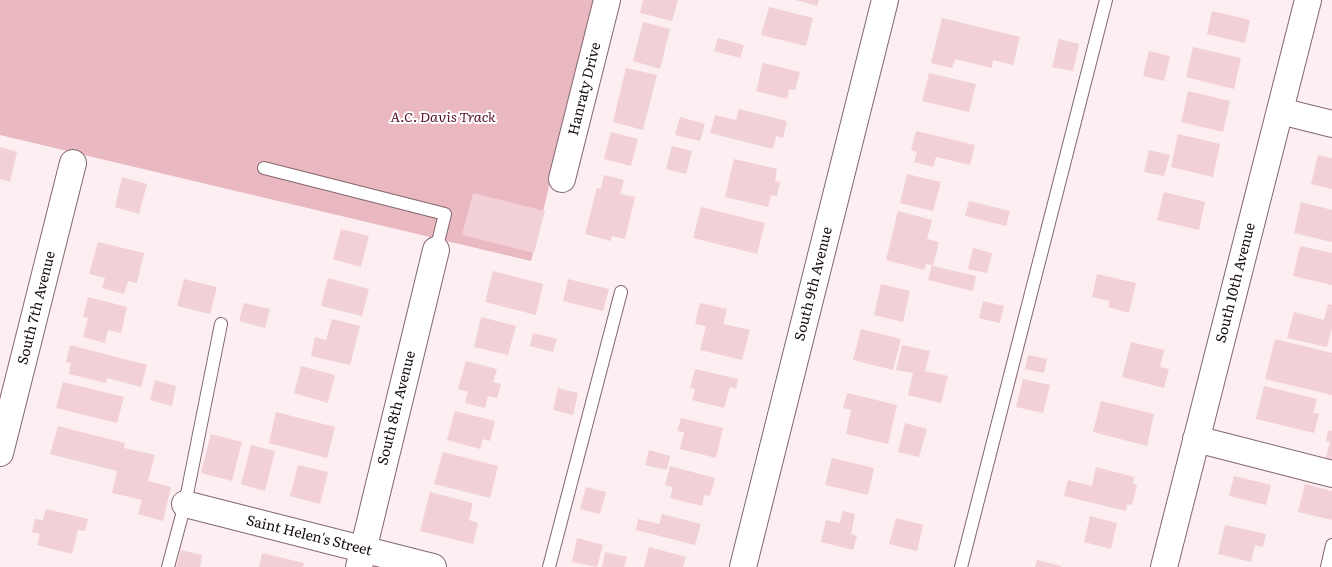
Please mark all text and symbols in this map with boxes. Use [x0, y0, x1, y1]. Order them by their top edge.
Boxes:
street label: Hanraty Drive [565, 41, 605, 137]
park label: A.C. Davis Track [390, 110, 496, 126]
street label: South 10th Avenue [1213, 221, 1259, 345]
street label: South 9th Avenue [792, 225, 836, 343]
street label: South 7th Avenue [15, 249, 59, 367]
street label: South 8th Avenue [375, 349, 419, 467]
street label: Saint Helen's Street [244, 512, 374, 560]

